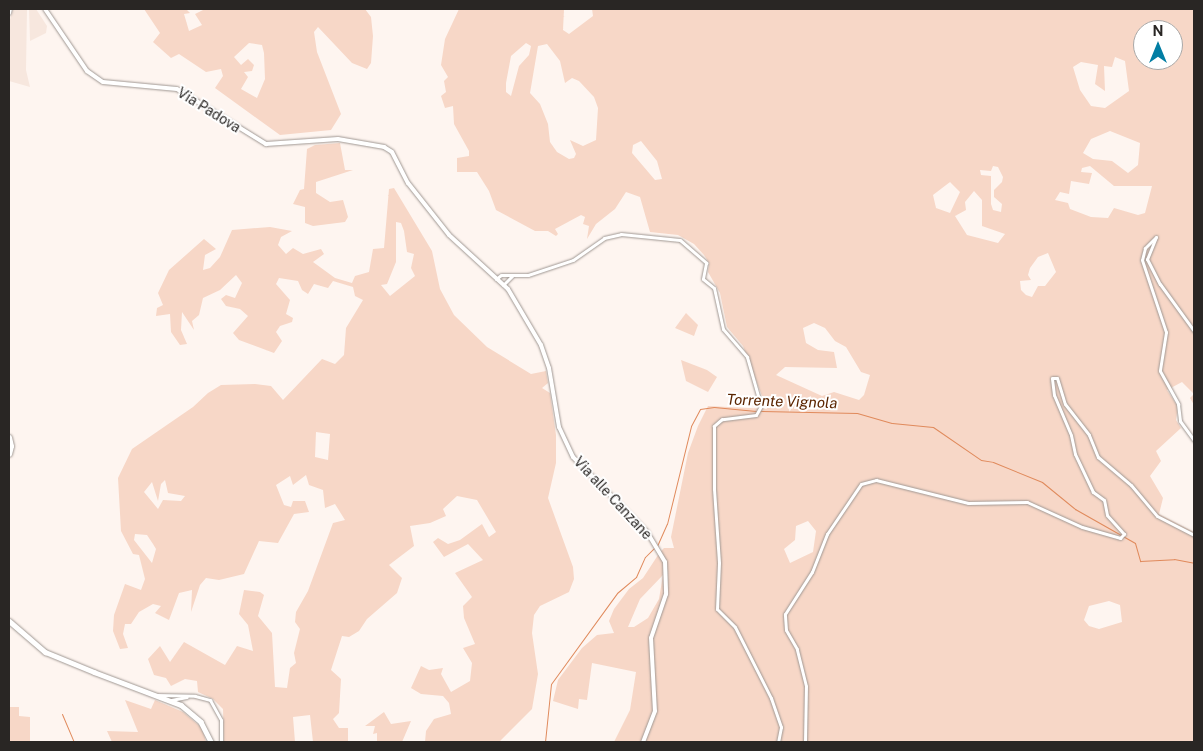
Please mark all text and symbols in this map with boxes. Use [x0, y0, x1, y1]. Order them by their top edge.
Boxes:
north arrow [1133, 20, 1183, 70]
text: N [1153, 23, 1163, 39]
street label: Via Padova [174, 84, 244, 136]
water label: Torrente Vignola [726, 390, 838, 412]
street label: Via alle Canzane [570, 453, 656, 543]

